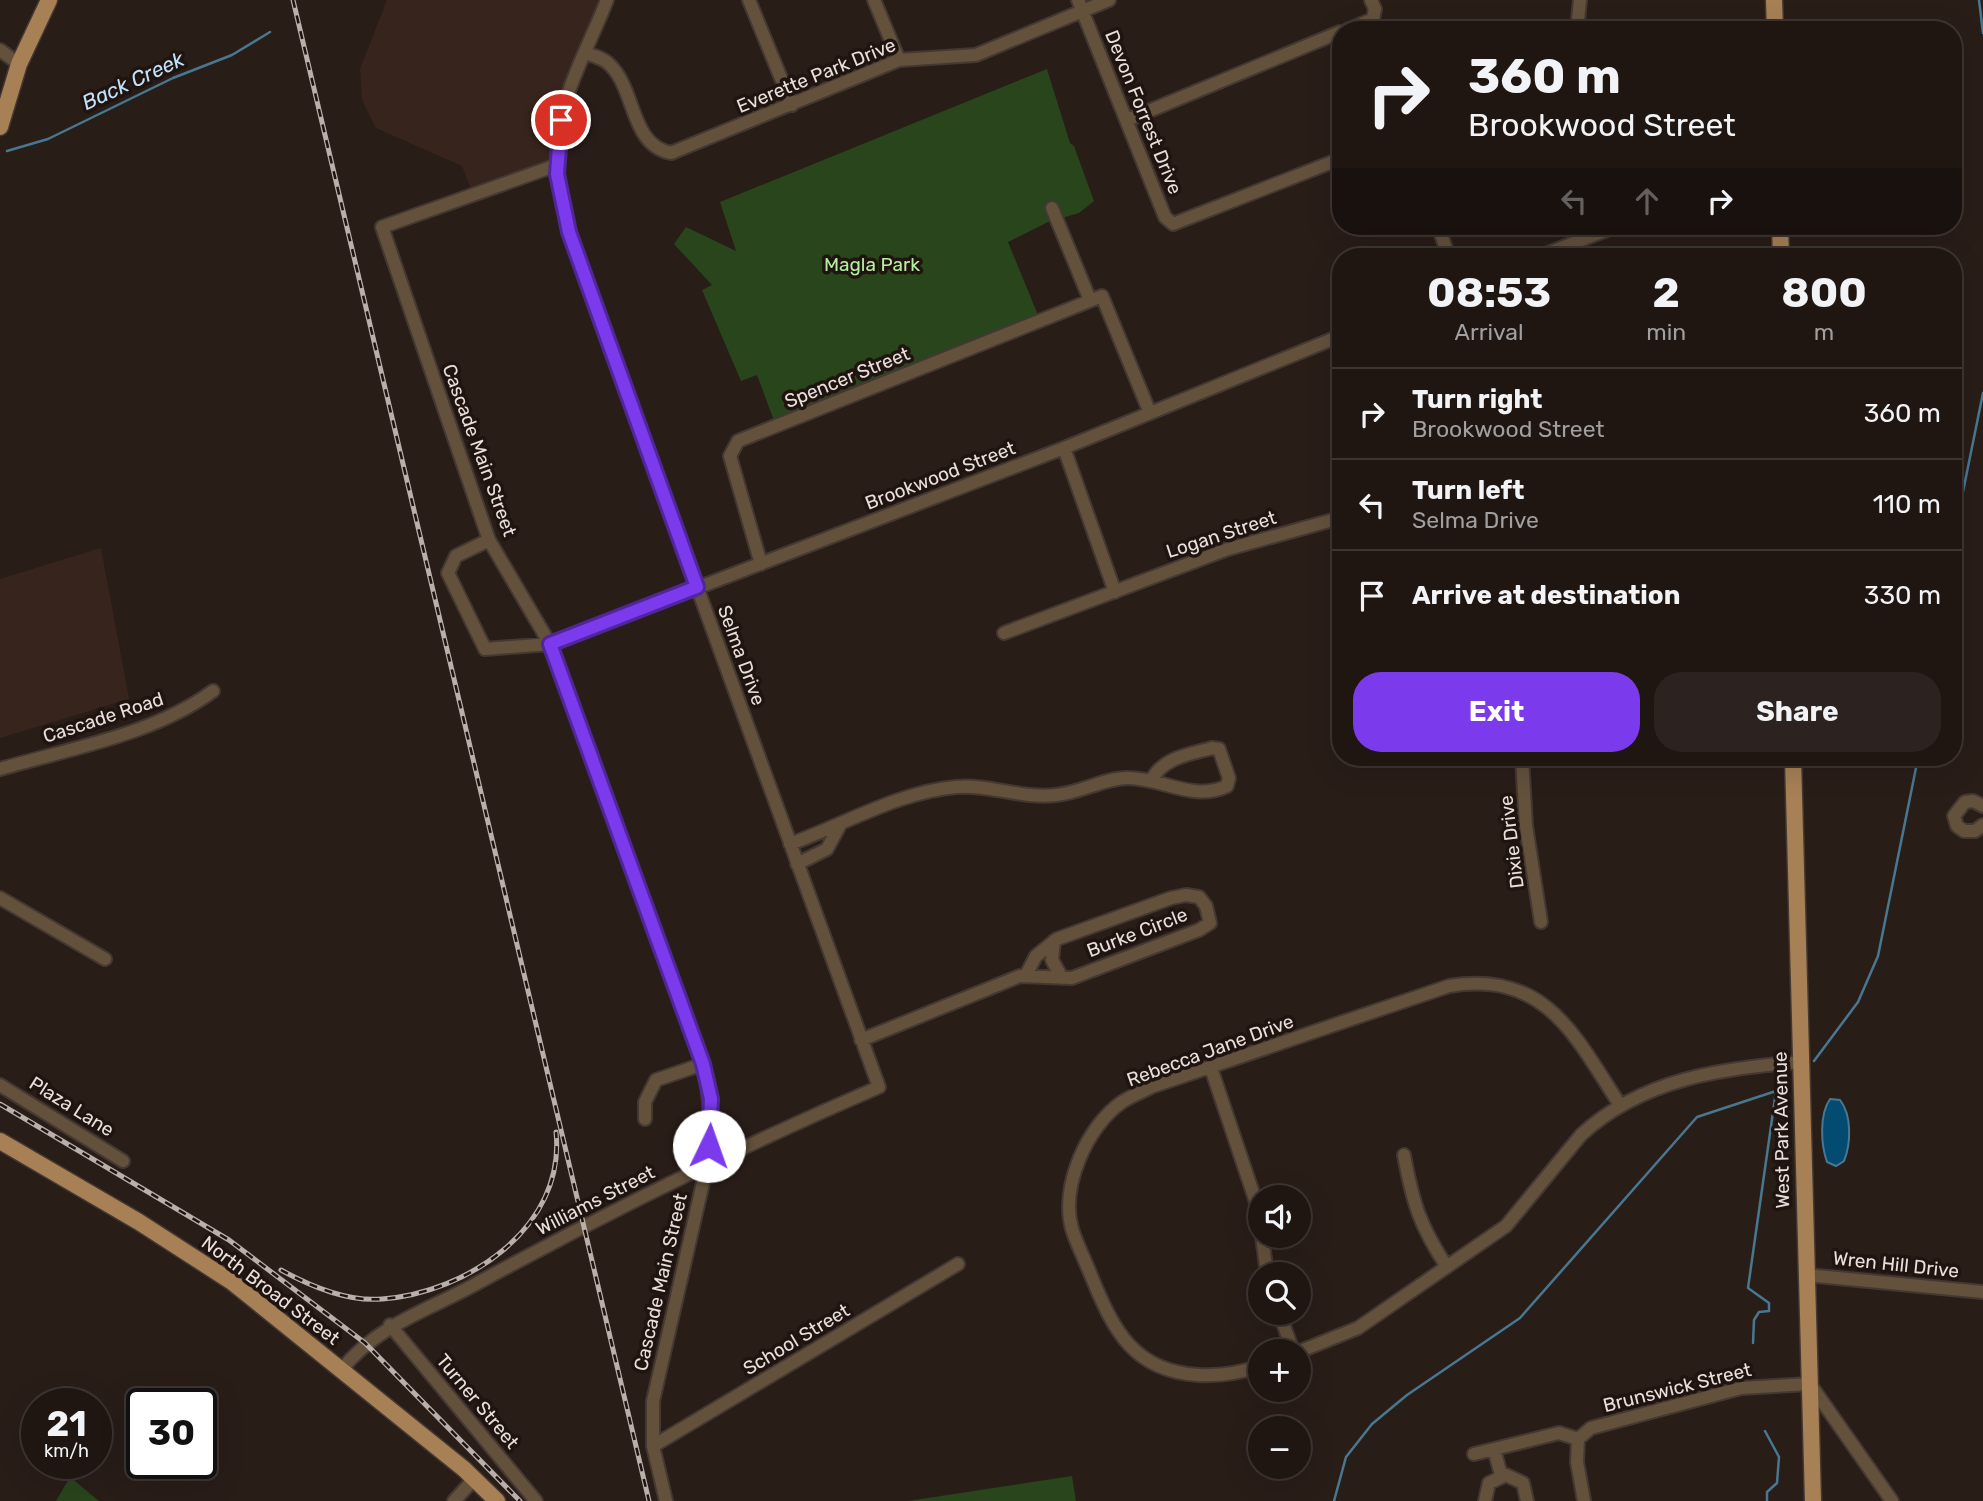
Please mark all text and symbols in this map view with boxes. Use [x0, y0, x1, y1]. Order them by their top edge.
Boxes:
street label: Devon Forrest Drive [1100, 27, 1187, 198]
street label: Everette Park Drive [733, 33, 899, 118]
water label: Back Creek [78, 45, 189, 115]
text: 360 m [1468, 47, 1621, 105]
icon: right [1353, 49, 1444, 140]
pin [531, 90, 591, 150]
icon: arrive [542, 101, 580, 139]
text: Brookwood Street [1468, 106, 1736, 144]
icon: left [1555, 182, 1593, 220]
icon: ahead [1628, 182, 1666, 220]
icon: right [1701, 182, 1739, 220]
park label: Magla Park [824, 253, 920, 276]
text: 08:53 [1427, 268, 1551, 318]
text: 2 [1653, 268, 1680, 318]
text: 800 [1781, 268, 1867, 318]
text: Arrival [1455, 318, 1524, 346]
text: min [1646, 318, 1686, 346]
text: m [1814, 318, 1834, 346]
street label: Spencer Street [781, 342, 914, 413]
street label: Cascade Main Street [438, 361, 522, 540]
text: Turn right [1412, 384, 1542, 415]
icon: right [1353, 395, 1391, 433]
text: 360 m [1864, 398, 1941, 429]
text: Brookwood Street [1412, 415, 1605, 443]
street label: Brookwood Street [862, 436, 1019, 515]
text: Turn left [1412, 475, 1524, 506]
icon: left [1353, 486, 1391, 524]
text: 110 m [1873, 489, 1941, 520]
street label: Logan Street [1163, 506, 1280, 563]
text: Selma Drive [1412, 506, 1539, 534]
icon: arrive [1353, 577, 1391, 615]
text: Arrive at destination [1412, 580, 1680, 611]
text: 330 m [1864, 580, 1941, 611]
street label: Selma Drive [713, 602, 770, 708]
button: Exit [1353, 672, 1640, 752]
button: Share [1654, 672, 1941, 752]
street label: Cascade Road [40, 687, 166, 748]
street label: Dixie Drive [1494, 794, 1529, 890]
street label: Burke Circle [1084, 903, 1191, 962]
street label: Rebecca Jane Drive [1124, 1010, 1297, 1091]
street label: West Park Avenue [1769, 1051, 1794, 1209]
street label: Plaza Lane [25, 1071, 118, 1141]
position arrow [672, 1109, 746, 1183]
street label: Williams Street [532, 1160, 659, 1240]
map controls [1248, 1185, 1311, 1479]
button: sound [1248, 1185, 1311, 1248]
street label: Cascade Main Street [629, 1190, 692, 1373]
street label: North Broad Street [197, 1231, 345, 1350]
street label: Wren Hill Drive [1832, 1246, 1960, 1283]
button: search [1248, 1262, 1311, 1325]
street label: School Street [739, 1298, 854, 1380]
button: + [1248, 1339, 1311, 1402]
street label: Turner Street [431, 1349, 524, 1454]
street label: Brunswick Street [1601, 1358, 1754, 1417]
speed limit sign: 30 [126, 1388, 217, 1479]
text: 21 [46, 1403, 87, 1445]
button: − [1248, 1416, 1311, 1479]
text: km/h [44, 1440, 89, 1462]

